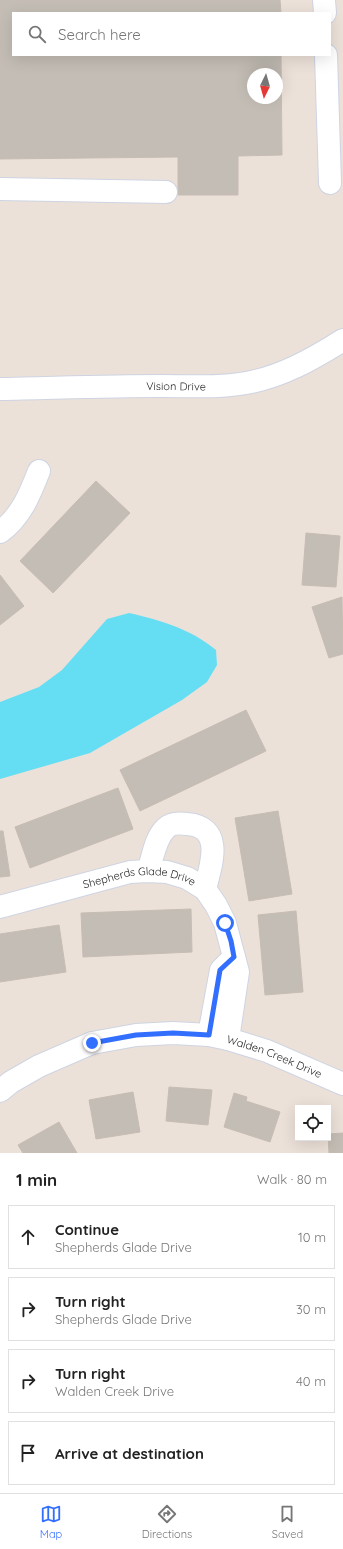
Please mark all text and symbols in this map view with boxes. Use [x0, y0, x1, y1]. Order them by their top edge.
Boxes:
search box [12, 12, 331, 56]
icon: search [26, 23, 48, 45]
text: Search here [58, 25, 141, 44]
north arrow [247, 68, 283, 104]
street label: Vision Drive [146, 379, 206, 393]
street label: Shepherds Glade Drive [81, 864, 199, 891]
route start [216, 914, 234, 932]
street label: Walden Creek Drive [225, 1032, 324, 1081]
route end [83, 1034, 101, 1052]
map controls [295, 1105, 331, 1141]
button: locate [295, 1105, 331, 1141]
text: 1 min [16, 1169, 57, 1190]
text: Walk · 80 m [257, 1171, 327, 1187]
text: Continue [55, 1220, 119, 1239]
icon: ahead [17, 1226, 39, 1248]
text: 10 m [298, 1229, 326, 1245]
text: Shepherds Glade Drive [55, 1239, 192, 1255]
text: Turn right [55, 1292, 126, 1311]
icon: right [17, 1298, 39, 1320]
text: 30 m [296, 1301, 326, 1317]
text: Shepherds Glade Drive [55, 1311, 192, 1327]
text: Turn right [55, 1364, 126, 1383]
icon: right [17, 1370, 39, 1392]
text: 40 m [296, 1373, 326, 1389]
text: Walden Creek Drive [55, 1383, 174, 1399]
icon: arrive [17, 1442, 39, 1464]
text: Arrive at destination [55, 1444, 204, 1463]
tab: Map [40, 1503, 62, 1541]
tab: Directions [142, 1503, 192, 1541]
tab: Saved [272, 1503, 303, 1541]

